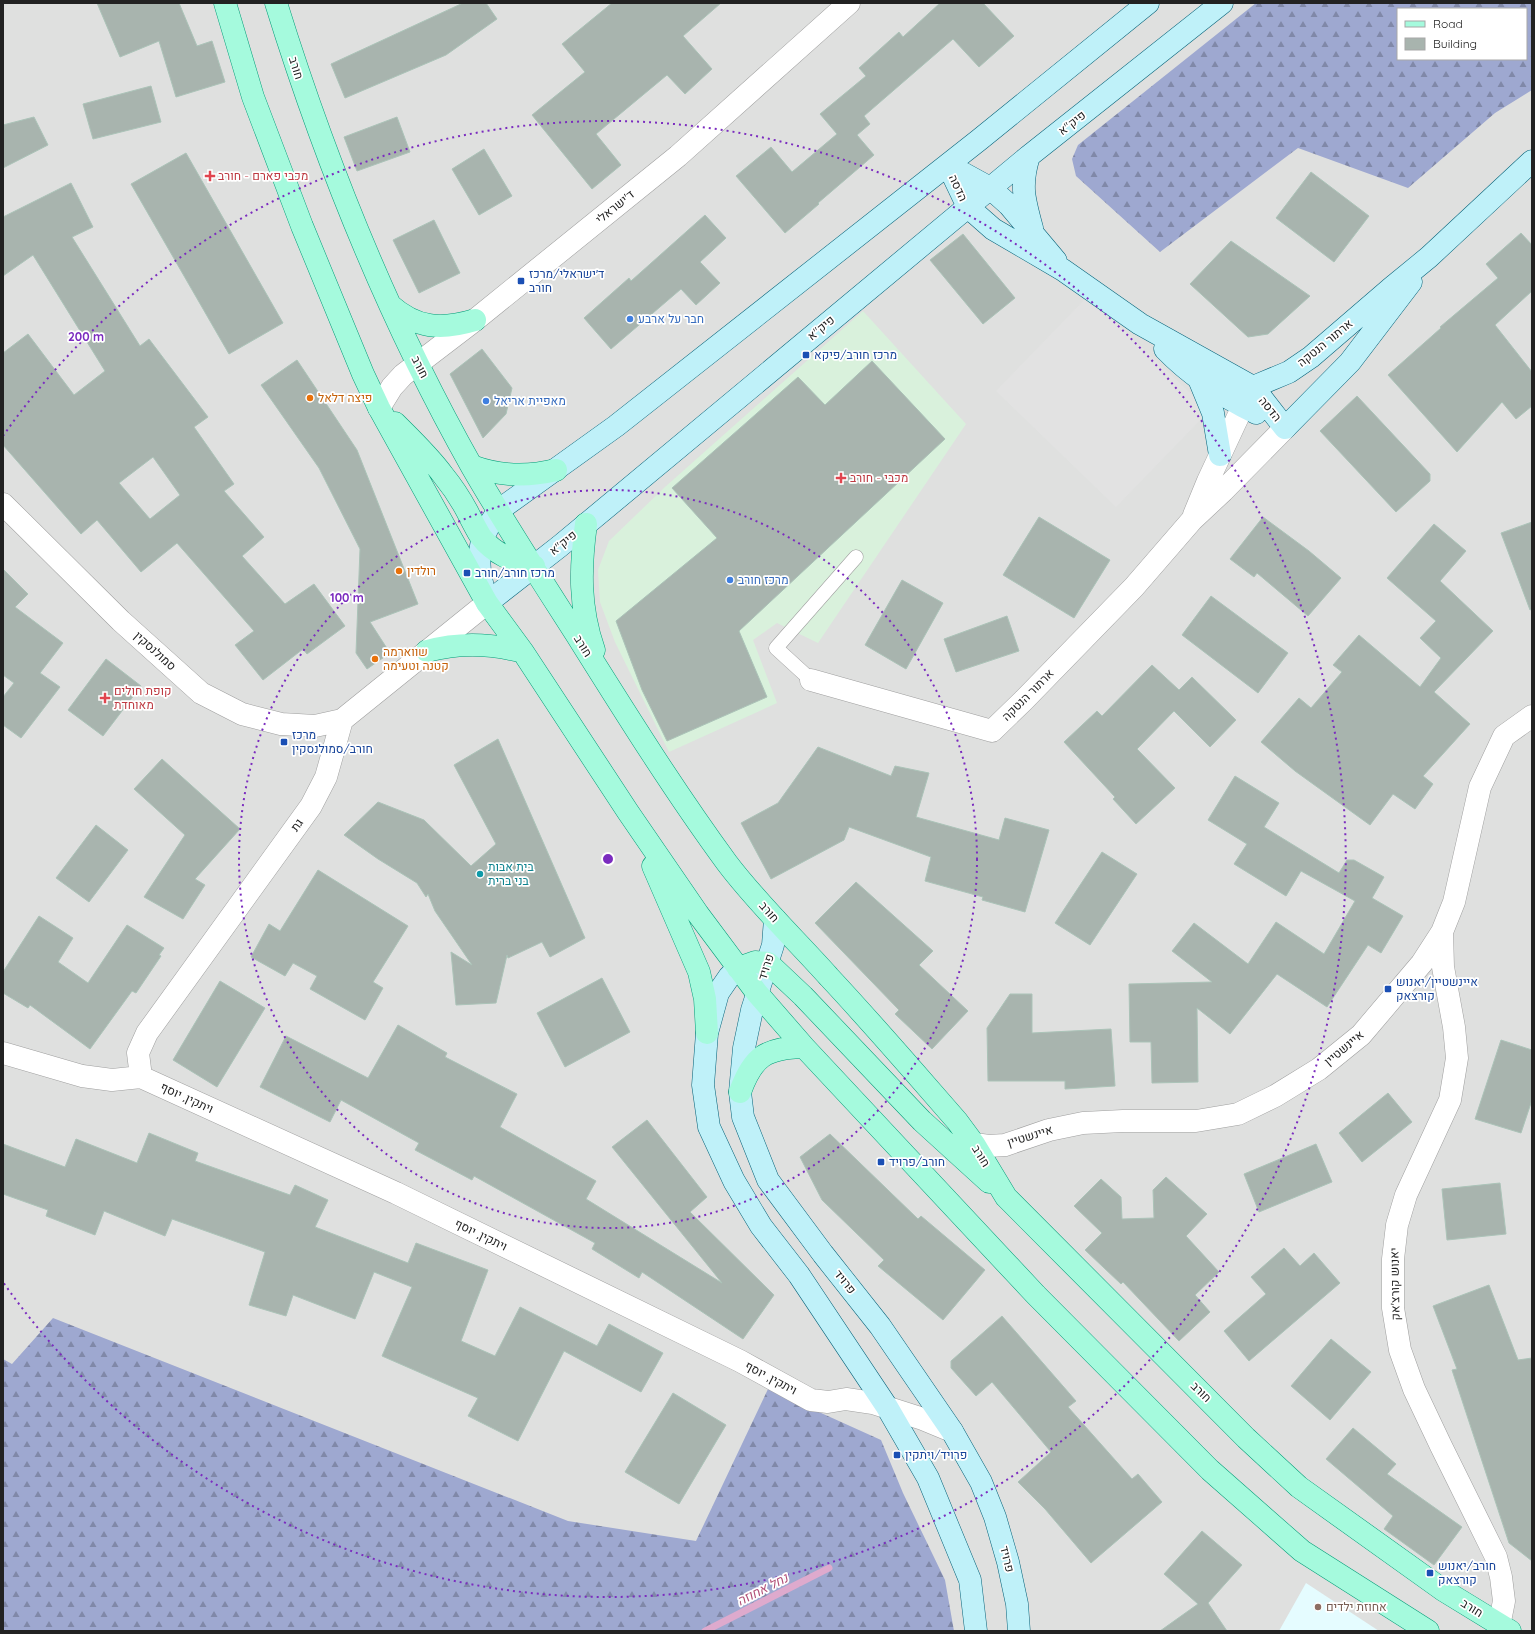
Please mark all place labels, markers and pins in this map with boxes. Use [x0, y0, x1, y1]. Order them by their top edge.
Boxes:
place label: מכבי פארם - חורב [218, 168, 308, 183]
marker: מכבי פארם - חורב [205, 171, 215, 181]
place label: ד׳ישראלי/מרכז חורב [529, 266, 604, 295]
marker: ד׳ישראלי/מרכז חורב [516, 276, 526, 286]
place label: חבר על ארבע [638, 311, 704, 326]
marker: חבר על ארבע [625, 314, 635, 324]
place label: מרכז חורב/פיקא [814, 347, 897, 362]
marker: מרכז חורב/פיקא [801, 350, 811, 360]
place label: פיצה דלאל [318, 390, 372, 405]
marker: פיצה דלאל [305, 393, 315, 403]
place label: מאפיית אריאל [494, 393, 566, 408]
marker: מאפיית אריאל [481, 396, 491, 406]
place label: מכבי - חורב [850, 470, 908, 485]
marker: מכבי - חורב [835, 472, 847, 484]
place label: רולדין [407, 563, 436, 578]
place label: מרכז חורב/חורב [475, 565, 555, 580]
marker: רולדין [394, 566, 404, 576]
marker: מרכז חורב/חורב [462, 568, 472, 578]
place label: מרכז חורב [738, 572, 789, 587]
marker: מרכז חורב [725, 575, 735, 585]
place label: שווארמה קטנה וטעימה [383, 644, 449, 673]
marker: שווארמה קטנה וטעימה [370, 654, 380, 664]
place label: קופת חולים מאוחדת [114, 683, 172, 712]
marker: קופת חולים מאוחדת [99, 692, 111, 704]
place label: מרכז חורב/סמולנסקין [292, 727, 373, 756]
marker: מרכז חורב/סמולנסקין [279, 737, 289, 747]
centre of rings [601, 852, 615, 866]
place label: בית אבות בני ברית [488, 859, 534, 888]
marker: בית אבות בני ברית [475, 869, 485, 879]
place label: איינשטיין/יאנוש קורצאק [1396, 974, 1478, 1003]
marker: איינשטיין/יאנוש קורצאק [1383, 984, 1393, 994]
place label: חורב/פרויד [889, 1154, 945, 1169]
marker: חורב/פרויד [876, 1157, 886, 1167]
place label: פרויד/ויתקין [905, 1447, 967, 1462]
marker: פרויד/ויתקין [892, 1450, 902, 1460]
place label: חורב/יאנוש קורצאק [1438, 1558, 1496, 1587]
marker: חורב/יאנוש קורצאק [1425, 1568, 1435, 1578]
place label: אחוזת ילדים [1326, 1599, 1387, 1614]
marker: אחוזת ילדים [1313, 1602, 1323, 1612]

